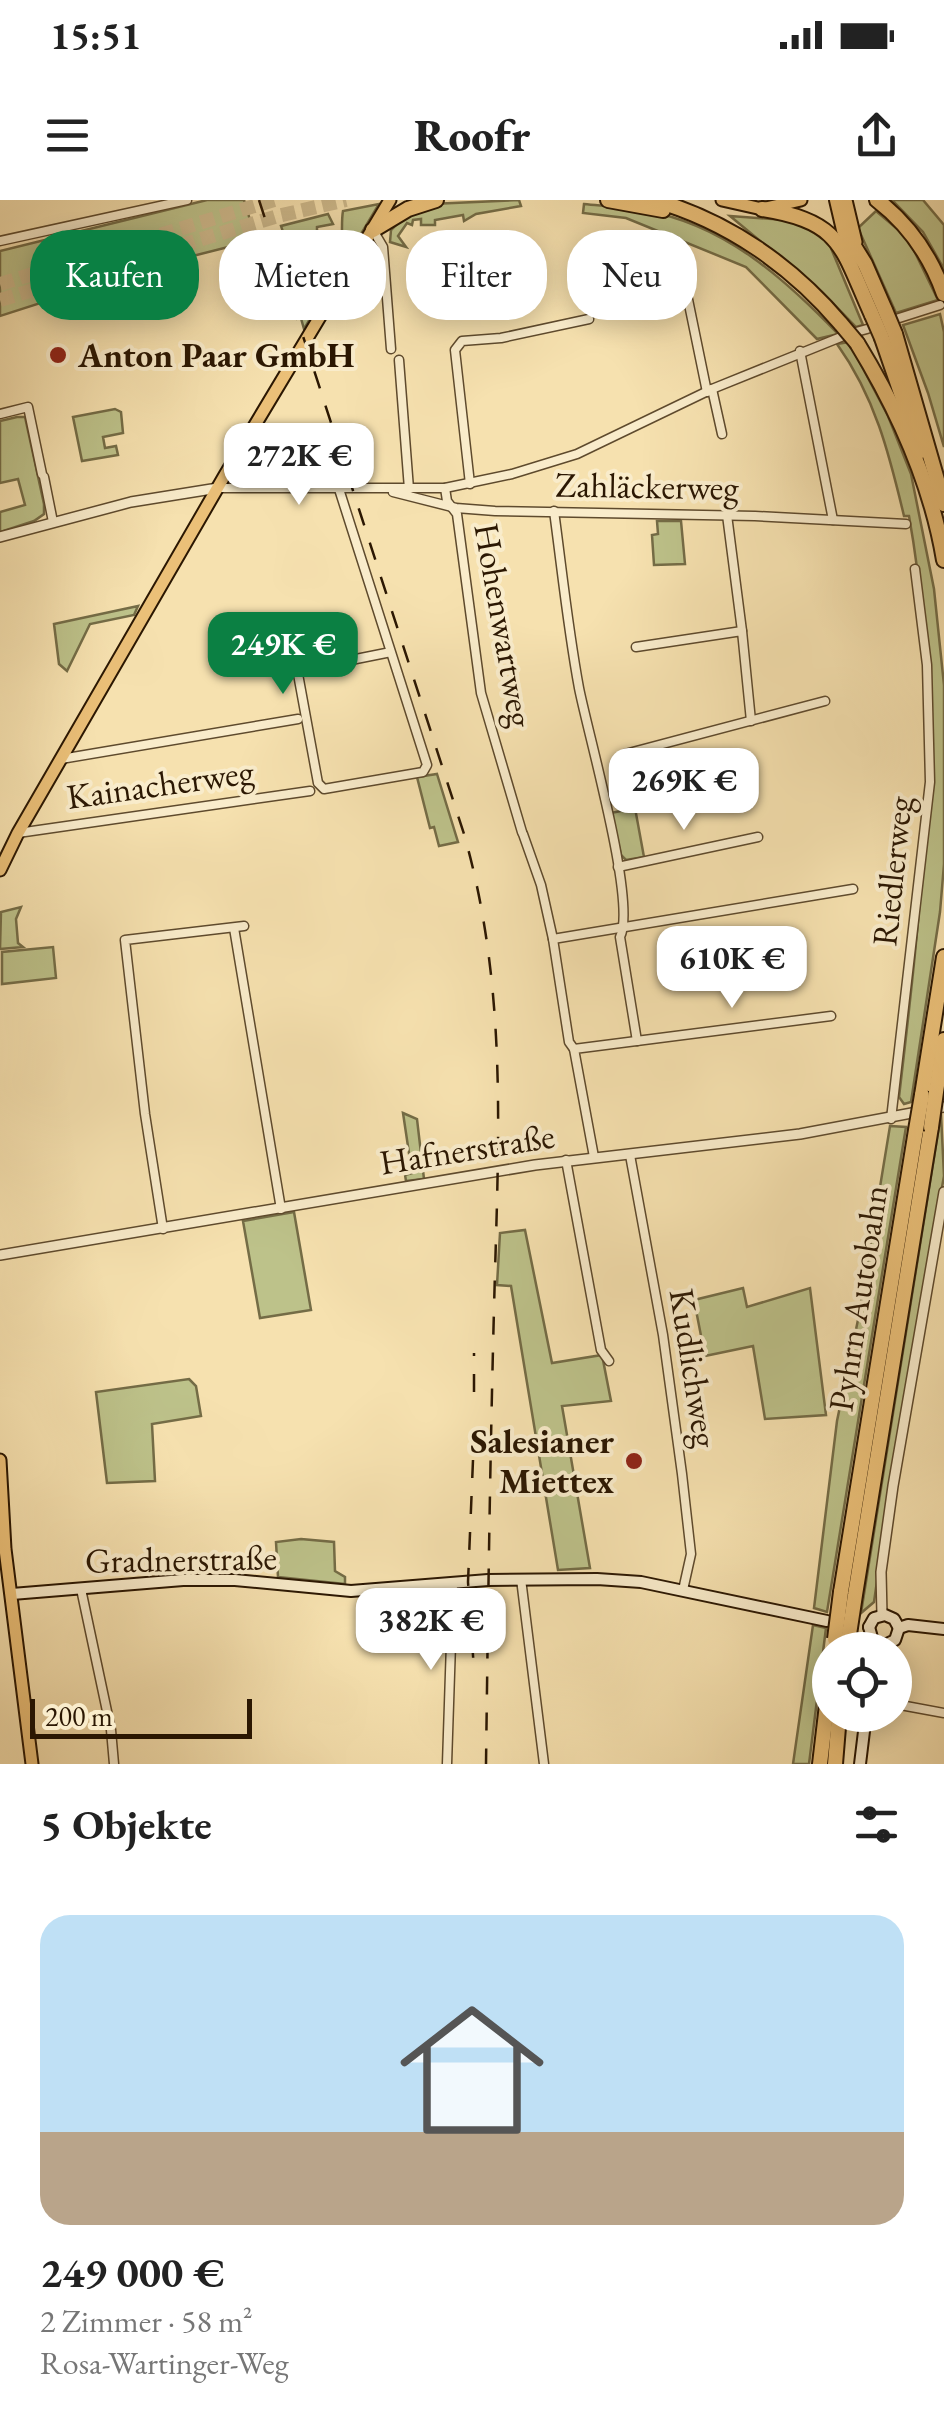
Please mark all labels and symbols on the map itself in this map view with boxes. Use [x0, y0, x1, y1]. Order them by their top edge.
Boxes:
place label: Anton Paar GmbH [77, 332, 355, 377]
marker: Anton Paar GmbH [47, 344, 69, 366]
pin: 272K € [218, 423, 380, 508]
street label: Zahläckerweg [555, 461, 740, 510]
street label: Hohenwartweg [464, 519, 545, 731]
pin: 249K € [202, 612, 364, 697]
street label: Kainacherweg [64, 748, 257, 819]
pin: 269K € [603, 748, 765, 833]
street label: Riedlerweg [861, 793, 922, 948]
pin: 610K € [651, 926, 813, 1011]
street label: Hafnerstraße [376, 1112, 558, 1185]
street label: Pyhrn Autobahn [817, 1181, 898, 1414]
street label: Kudlichweg [660, 1285, 729, 1451]
place label: Salesianer Miettex [470, 1418, 614, 1503]
marker: Salesianer Miettex [623, 1450, 645, 1472]
street label: Gradnerstraße [85, 1534, 277, 1583]
pin: 382K € [350, 1588, 512, 1673]
scale bar [30, 1694, 252, 1738]

